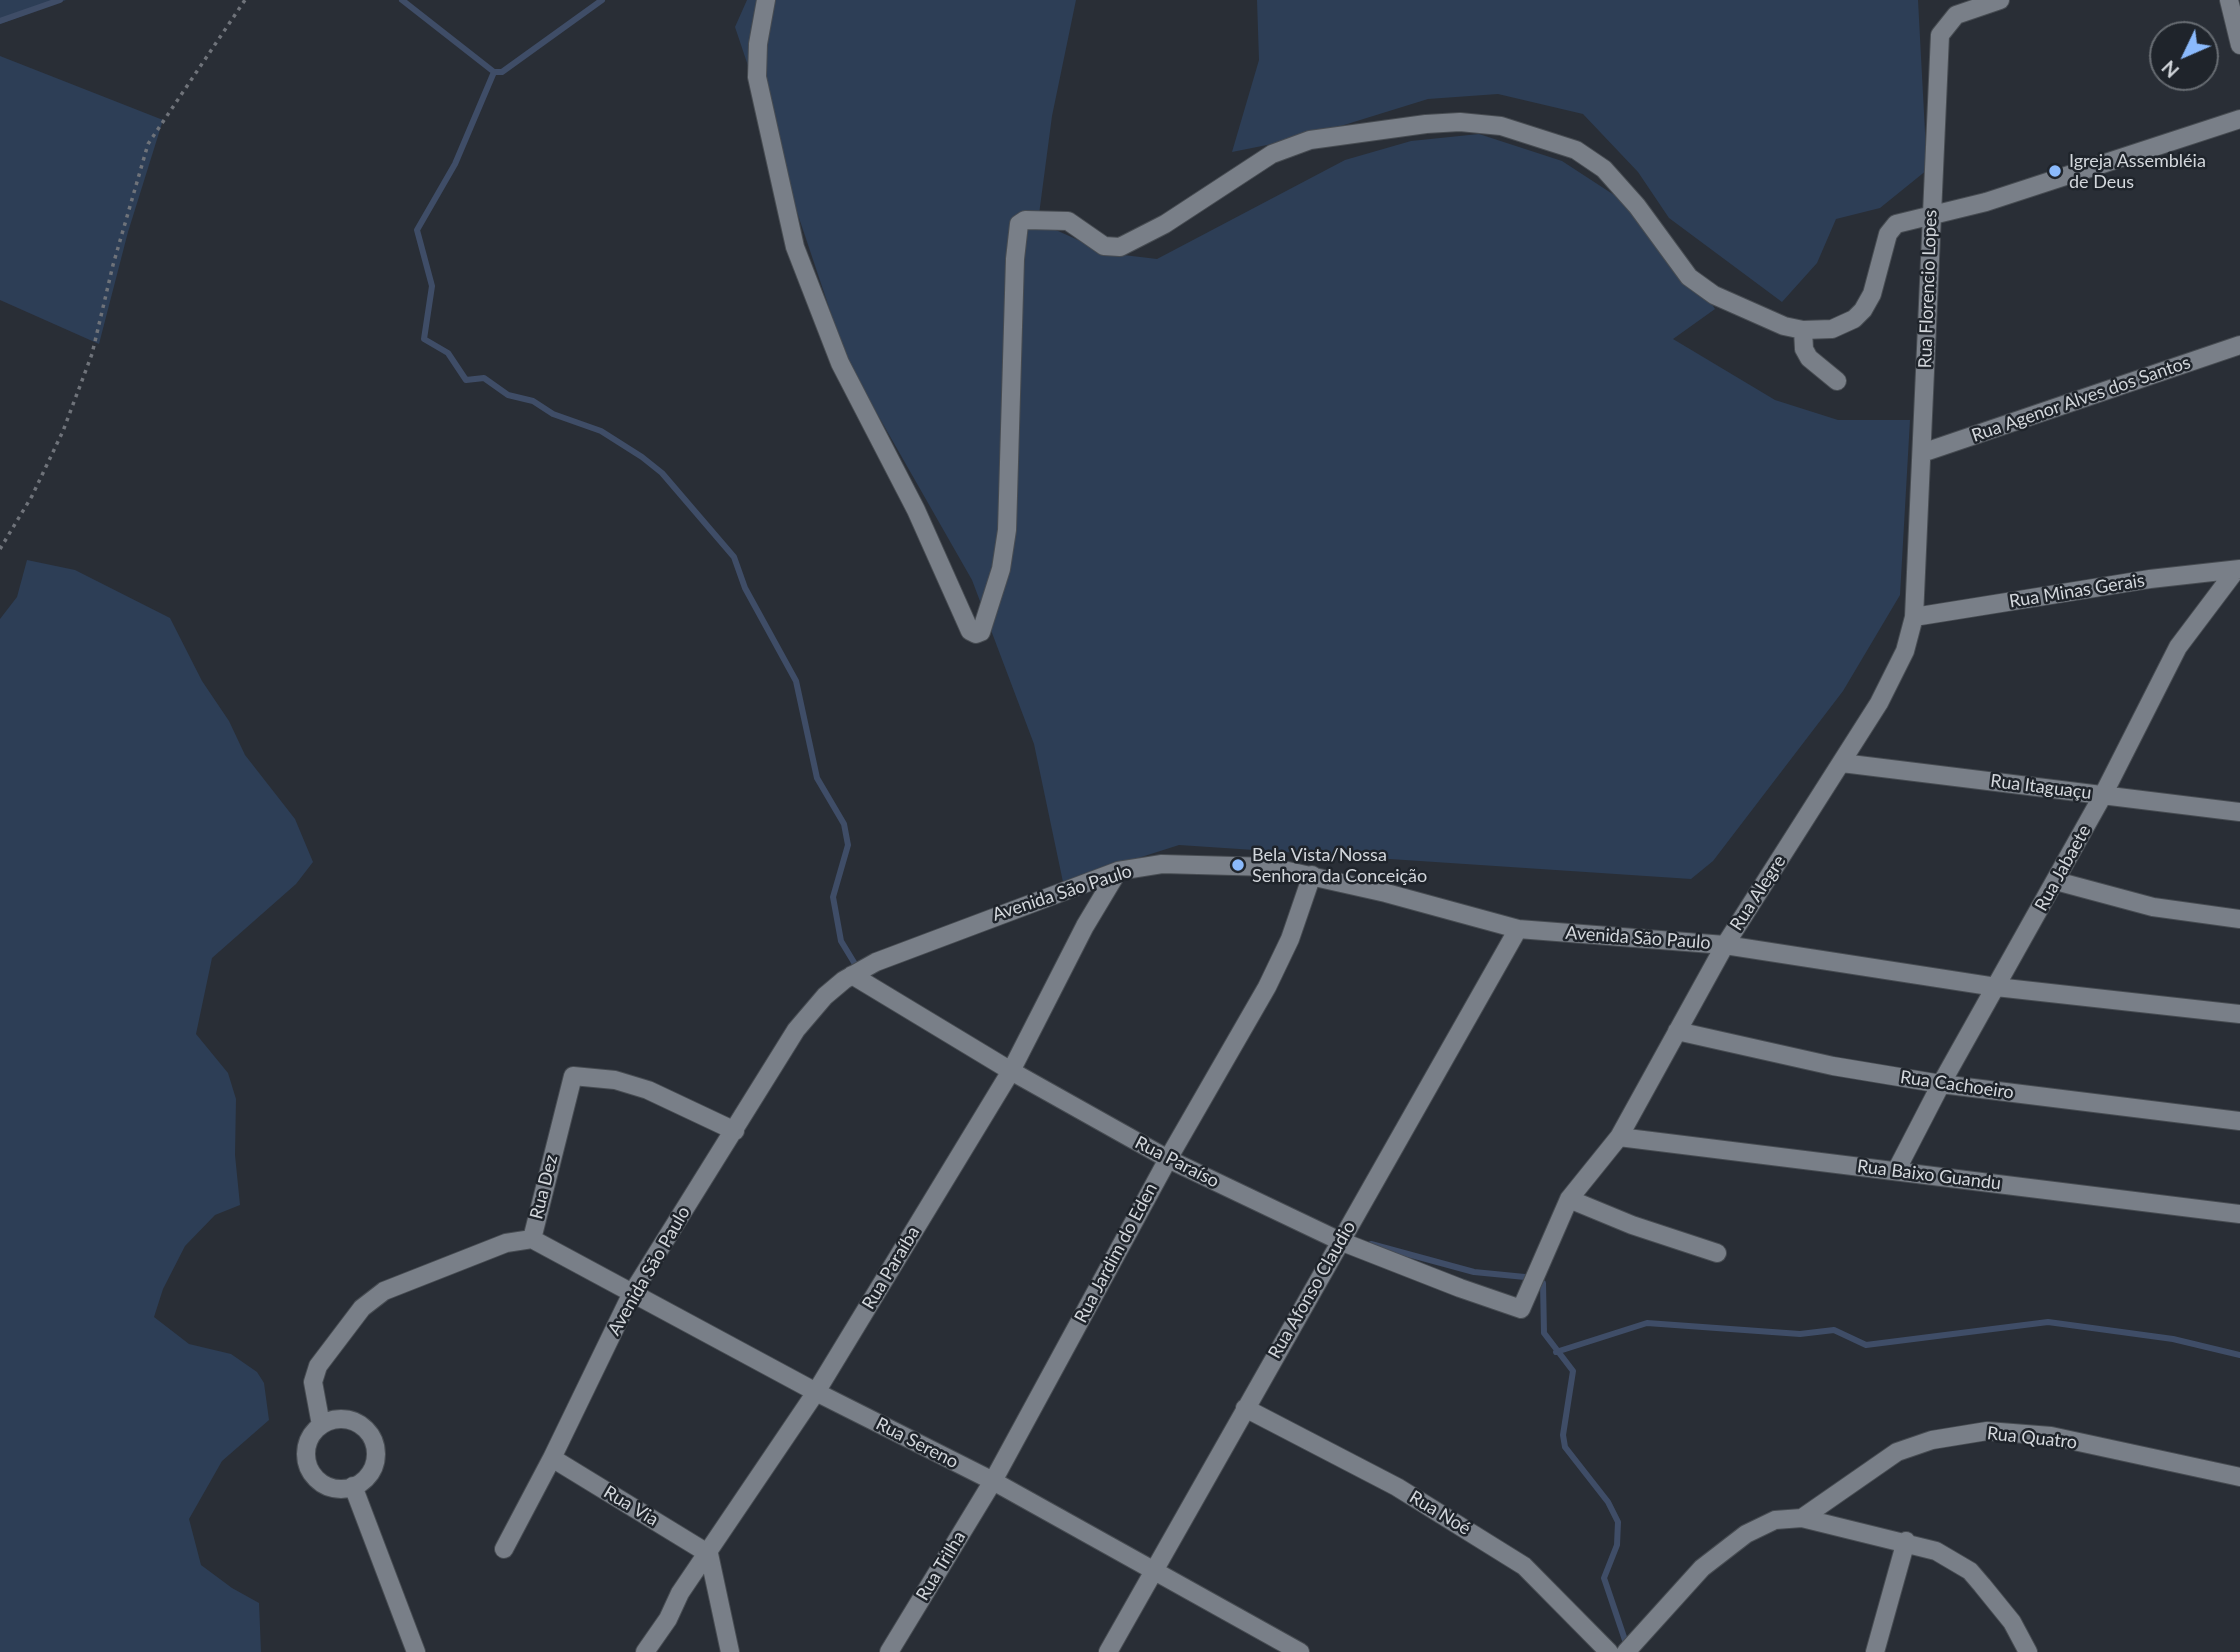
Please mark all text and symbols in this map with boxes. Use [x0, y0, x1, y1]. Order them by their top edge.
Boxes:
north arrow [2149, 21, 2219, 91]
text: N [2157, 56, 2183, 83]
place label: Igreja Assembléia de Deus [2069, 150, 2206, 192]
marker: Igreja Assembléia de Deus [2047, 163, 2063, 179]
street label: Rua Florencio Lopes [1914, 209, 1942, 369]
street label: Rua Agenor Alves dos Santos [1969, 351, 2193, 447]
street label: Rua Minas Gerais [2008, 570, 2146, 612]
street label: Rua Itaguaçu [1989, 770, 2093, 804]
street label: Rua Jabaete [2031, 821, 2095, 915]
place label: Bela Vista/Nossa Senhora da Conceição [1252, 844, 1427, 886]
street label: Rua Alegre [1726, 851, 1790, 935]
marker: Bela Vista/Nossa Senhora da Conceição [1230, 857, 1246, 873]
street label: Avenida São Paulo [990, 860, 1134, 926]
street label: Avenida São Paulo [1565, 922, 1711, 954]
street label: Rua Cachoeiro [1899, 1066, 2015, 1104]
street label: Rua Paraíso [1131, 1132, 1223, 1192]
street label: Rua Dez [526, 1153, 562, 1221]
street label: Rua Baixo Guandu [1856, 1155, 2002, 1195]
street label: Rua Jardim do Eden [1070, 1179, 1162, 1327]
street label: Avenida São Paulo [603, 1203, 695, 1339]
street label: Rua Afonso Claudio [1264, 1217, 1360, 1363]
street label: Rua Paraíba [858, 1223, 924, 1313]
street label: Rua Sereno [872, 1413, 962, 1473]
street label: Rua Quatro [1986, 1423, 2078, 1453]
street label: Rua Via [600, 1481, 662, 1531]
street label: Rua Noé [1405, 1486, 1475, 1540]
street label: Rua Trilha [912, 1527, 970, 1605]

